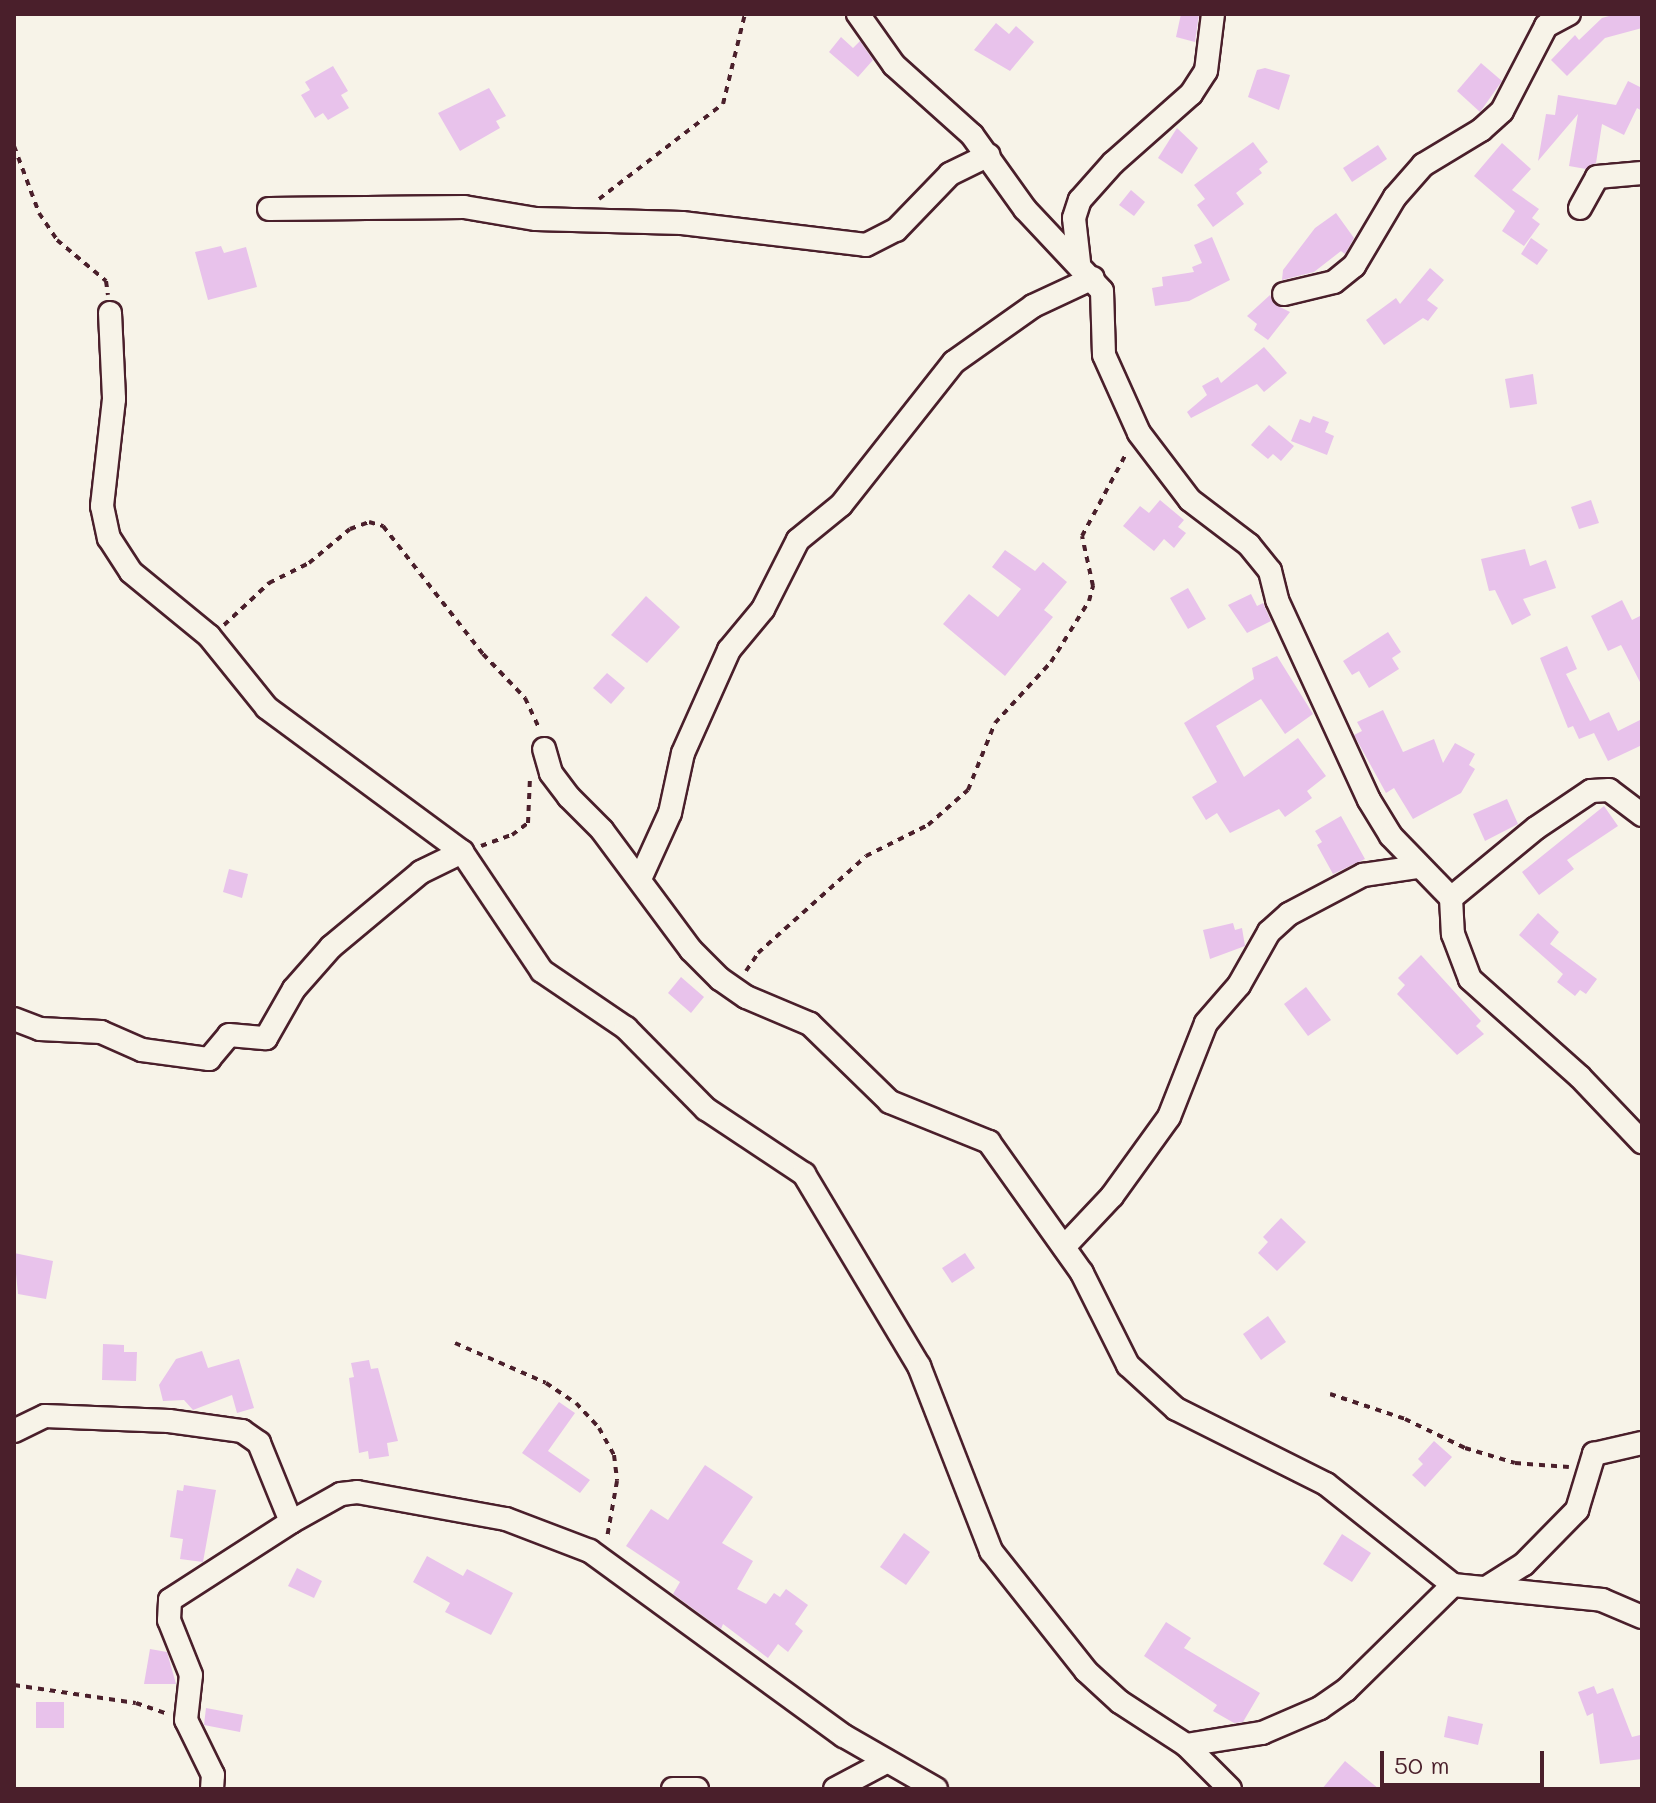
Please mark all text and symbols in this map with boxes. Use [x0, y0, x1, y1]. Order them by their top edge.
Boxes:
scale bar [1384, 1735, 1548, 1785]
text: 50 m [1394, 1749, 1450, 1780]

